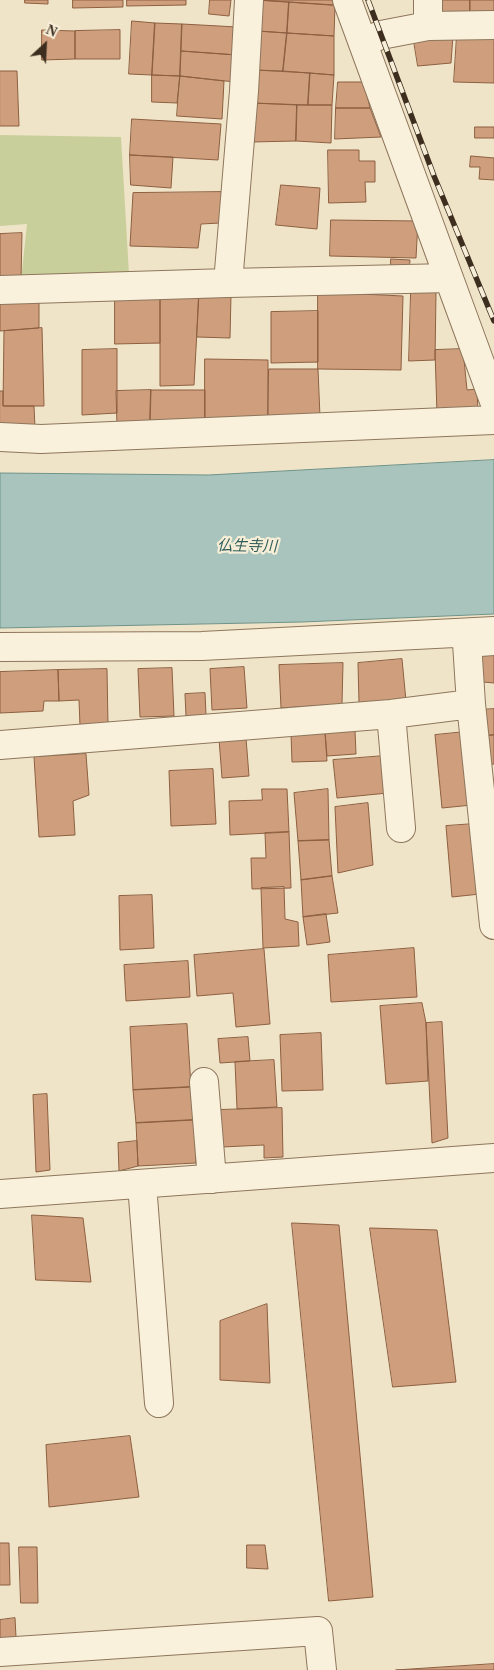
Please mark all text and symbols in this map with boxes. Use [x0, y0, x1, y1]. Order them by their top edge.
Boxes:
north arrow [20, 20, 70, 70]
text: N [44, 22, 59, 40]
water label: 仏生寺川 [217, 535, 277, 555]

